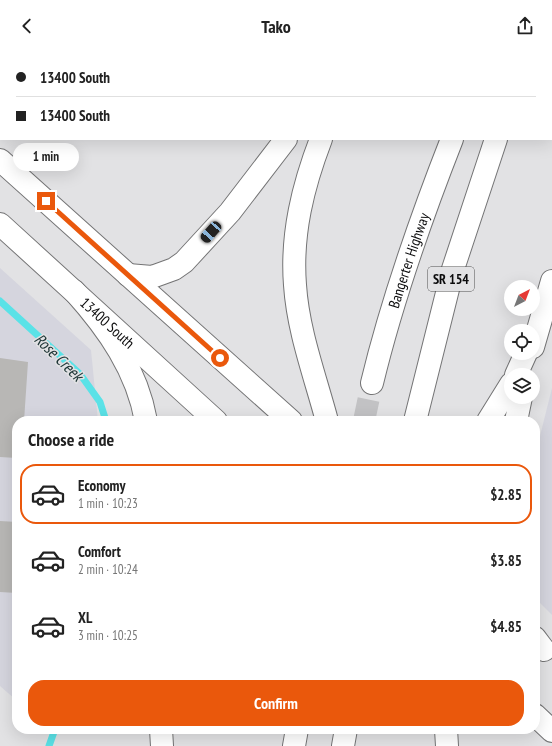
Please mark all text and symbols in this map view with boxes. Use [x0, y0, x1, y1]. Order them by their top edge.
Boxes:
icon: back [16, 15, 38, 37]
text: Tako [261, 15, 291, 38]
icon: share [514, 15, 536, 37]
text: 13400 South [40, 68, 110, 87]
text: 13400 South [40, 106, 110, 125]
callout: 1 min [13, 143, 79, 171]
text: 1 min [33, 148, 59, 165]
route end [37, 192, 55, 210]
street label: Bangerter Highway [384, 210, 433, 310]
car [199, 219, 223, 245]
road number: SR 154 [428, 267, 474, 291]
north arrow [504, 280, 540, 316]
map controls [504, 280, 540, 404]
street label: 13400 South [77, 293, 139, 352]
button: locate [504, 324, 540, 360]
water label: Rose Creek [30, 329, 89, 386]
route start [211, 349, 229, 367]
button: layers [504, 368, 540, 404]
text: Choose a ride [28, 428, 114, 451]
icon: car [30, 476, 66, 512]
text: Economy [78, 476, 126, 495]
text: $2.85 [490, 485, 522, 504]
text: 1 min · 10:23 [78, 495, 138, 512]
icon: car [30, 542, 66, 578]
text: Comfort [78, 542, 121, 561]
text: $3.85 [490, 551, 522, 570]
text: 2 min · 10:24 [78, 561, 138, 578]
icon: car [30, 608, 66, 644]
text: XL [78, 608, 92, 627]
text: $4.85 [490, 617, 522, 636]
text: 3 min · 10:25 [78, 627, 138, 644]
button: Confirm [28, 680, 524, 726]

